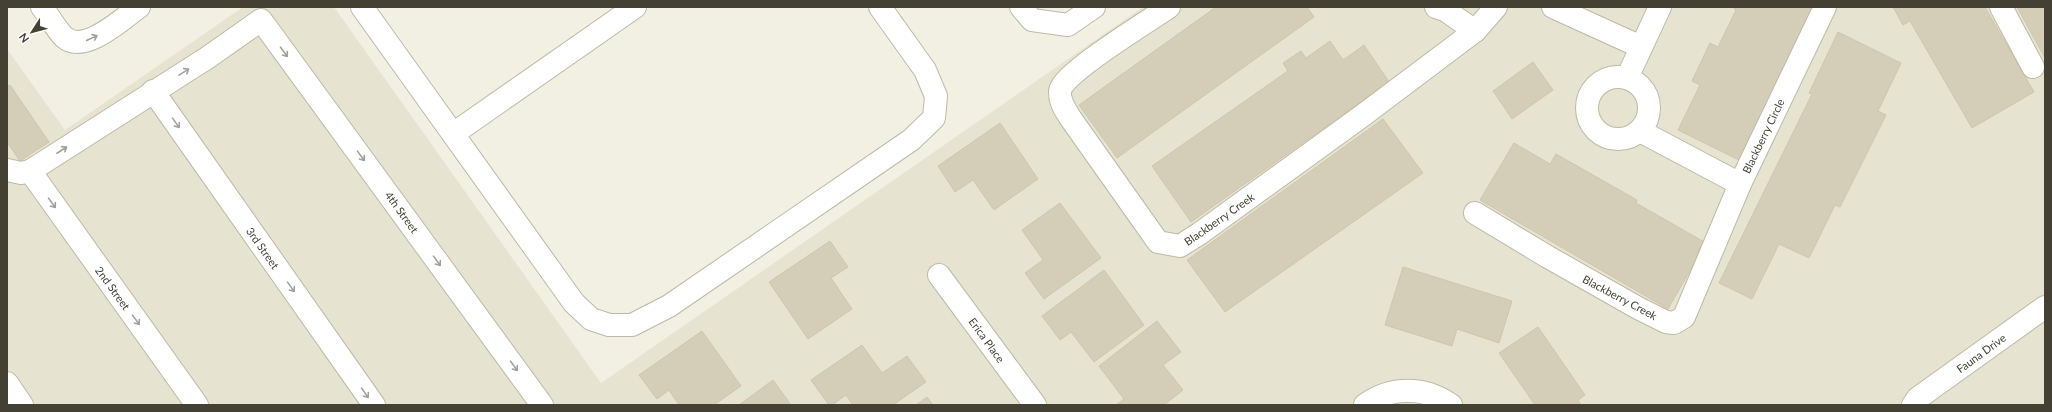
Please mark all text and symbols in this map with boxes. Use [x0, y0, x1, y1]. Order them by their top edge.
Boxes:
north arrow [12, 12, 52, 52]
text: N [16, 31, 31, 45]
one-way arrow [86, 34, 98, 42]
one-way arrow [280, 46, 288, 57]
one-way arrow [178, 68, 190, 76]
street label: Blackberry Circle [1739, 96, 1787, 175]
one-way arrow [172, 118, 180, 129]
one-way arrow [56, 146, 67, 154]
one-way arrow [356, 151, 365, 162]
street label: 4th Street [383, 189, 421, 235]
street label: Blackberry Creek [1182, 190, 1257, 248]
one-way arrow [48, 197, 56, 208]
street label: 3rd Street [244, 225, 282, 271]
one-way arrow [433, 256, 442, 267]
street label: 2nd Street [93, 264, 133, 312]
street label: Blackberry Creek [1581, 272, 1660, 322]
one-way arrow [287, 281, 295, 292]
one-way arrow [132, 314, 140, 325]
street label: Erica Place [966, 315, 1008, 365]
street label: Fauna Drive [1954, 331, 2008, 375]
one-way arrow [510, 360, 518, 371]
one-way arrow [361, 387, 369, 398]

